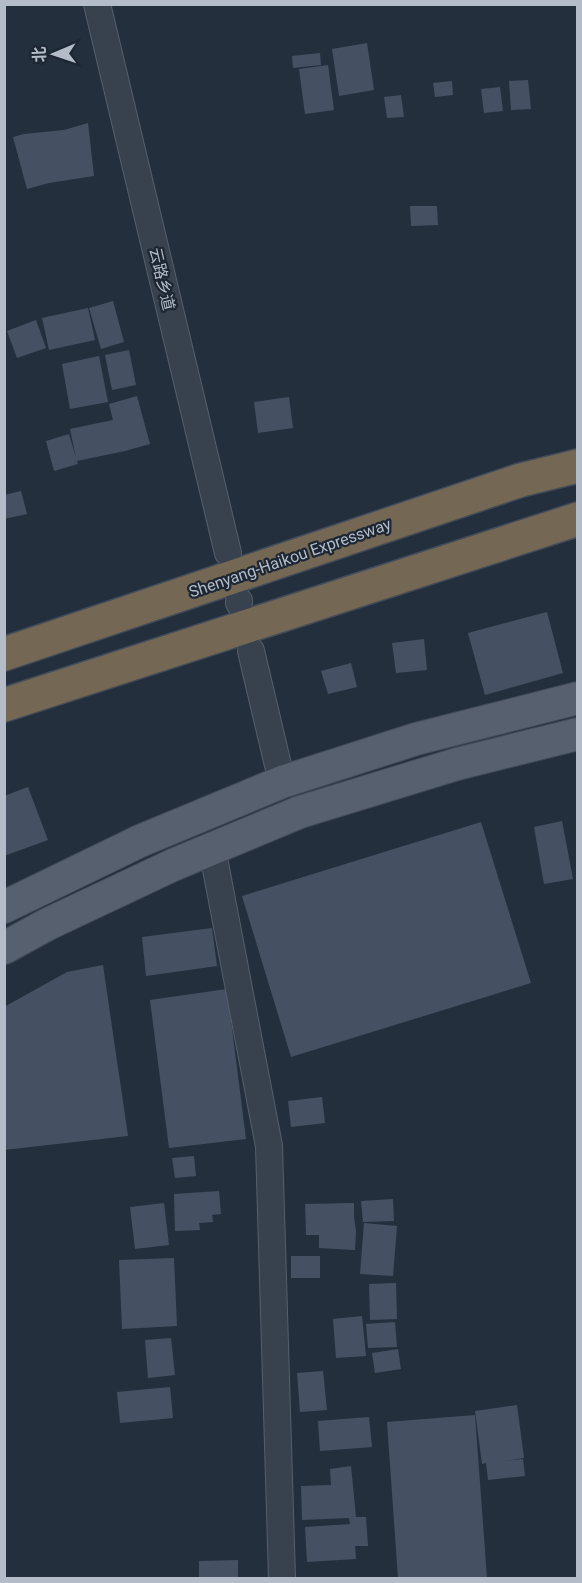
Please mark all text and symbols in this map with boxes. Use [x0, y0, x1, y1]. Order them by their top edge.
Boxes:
north arrow [24, 24, 84, 84]
text: 北 [30, 46, 49, 63]
street label: 云路乡道 [146, 246, 178, 312]
street label: Shenyang-Haikou Expressway [186, 514, 394, 602]

